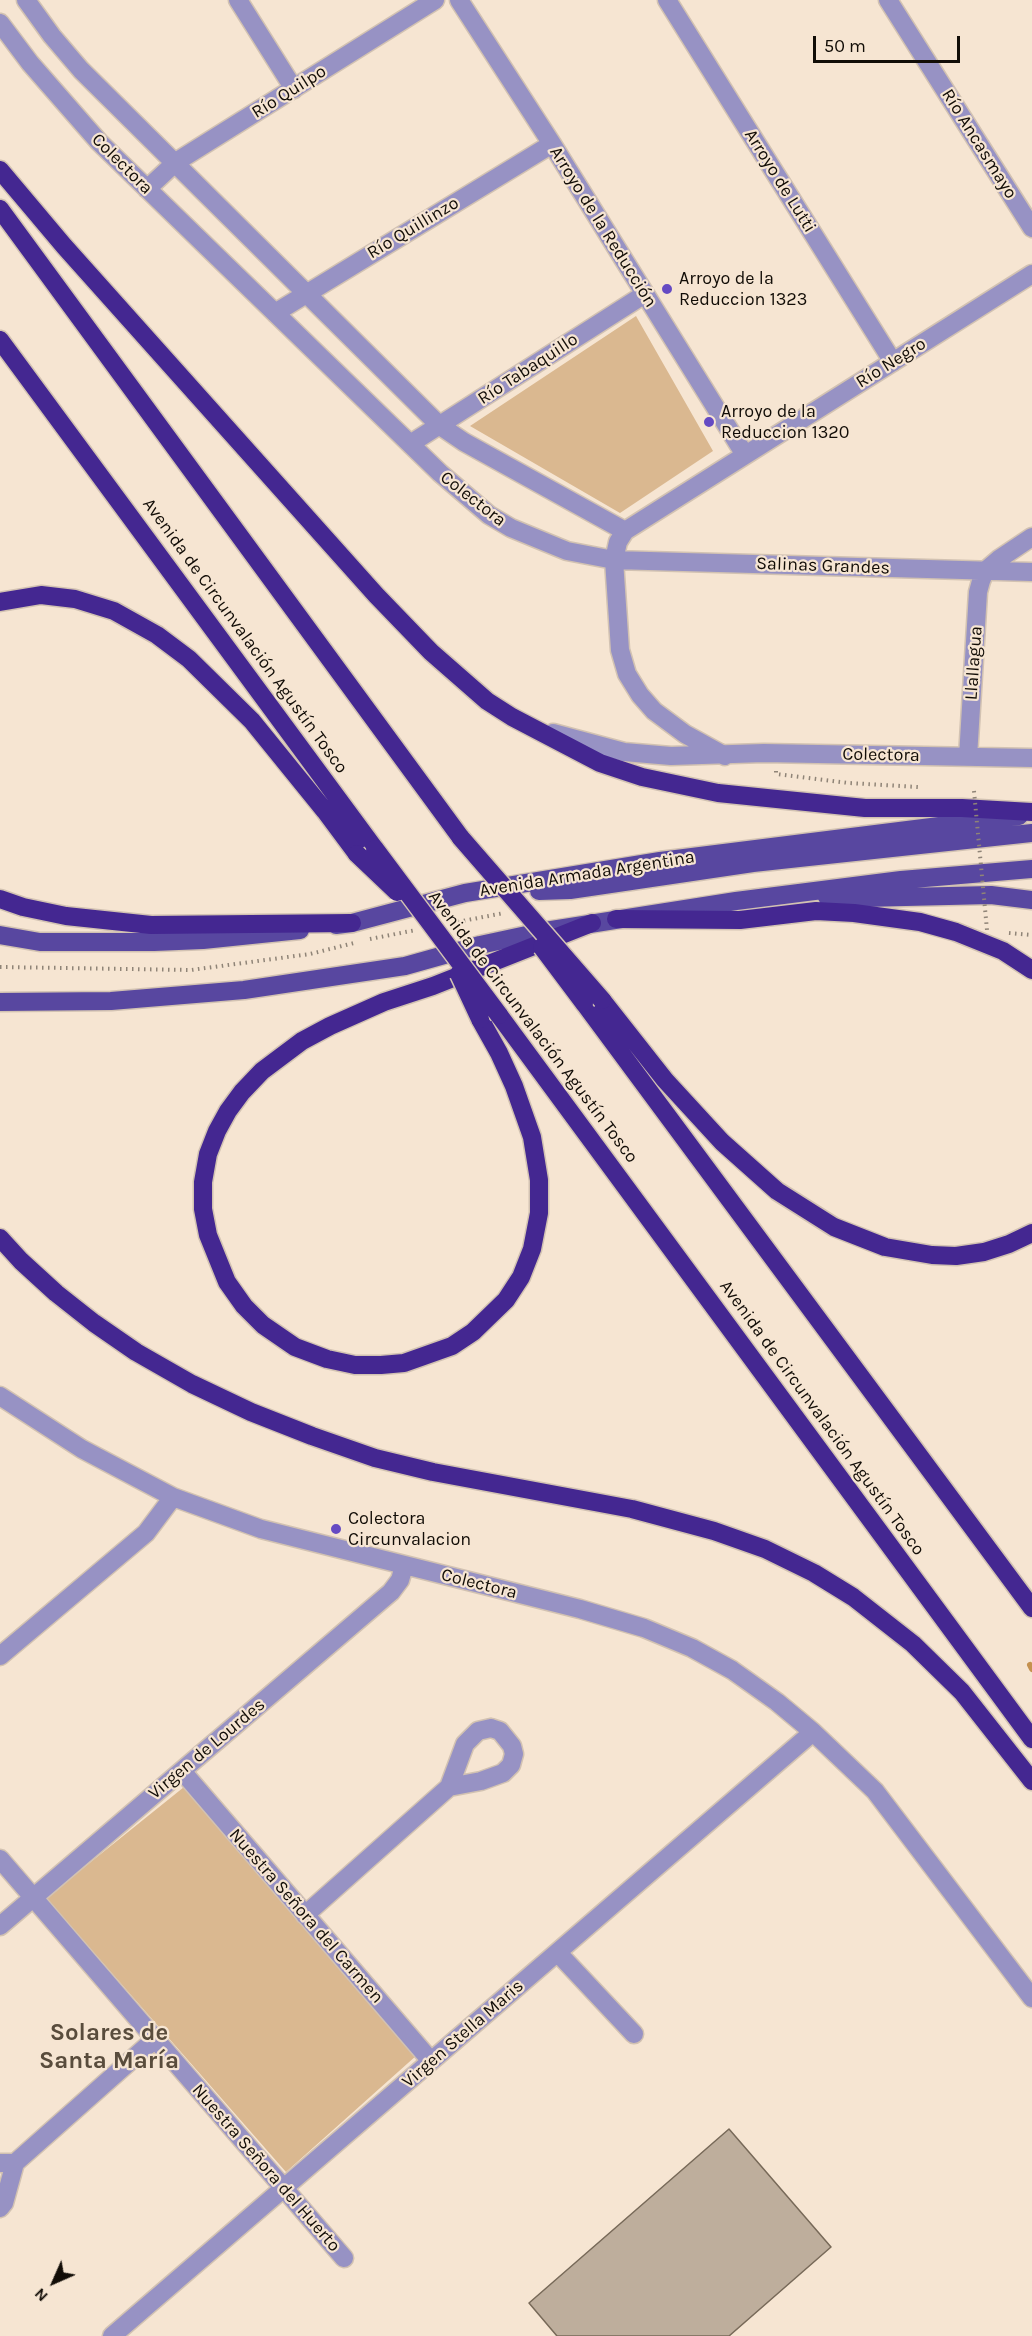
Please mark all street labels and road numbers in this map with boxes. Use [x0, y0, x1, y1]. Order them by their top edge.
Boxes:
street label: Río Quilpo [248, 61, 330, 123]
street label: Río Ancasmayo [937, 85, 1021, 203]
street label: Arroyo de Lutti [740, 125, 820, 237]
street label: Colectora [87, 129, 157, 199]
street label: Arroyo de la Reducción [545, 143, 661, 311]
street label: Río Quillinzo [363, 192, 463, 264]
street label: Río Tabaquillo [474, 329, 582, 409]
street label: Río Negro [852, 333, 930, 393]
street label: Colectora [436, 467, 510, 531]
street label: Avenida de Circunvalación Agustín Tosco [138, 494, 352, 778]
street label: Salinas Grandes [756, 553, 890, 579]
street label: Llallagua [961, 625, 987, 701]
street label: Colectora [842, 744, 920, 766]
street label: Avenida Armada Argentina [478, 846, 696, 902]
street label: Avenida de Circunvalación Agustín Tosco [424, 887, 642, 1167]
street label: Avenida de Circunvalación Agustín Tosco [715, 1276, 929, 1560]
street label: Colectora [439, 1564, 519, 1604]
street label: Virgen de Lourdes [144, 1694, 270, 1804]
street label: Nuestra Señora del Carmen [224, 1824, 388, 2008]
street label: Virgen Stella Maris [398, 1975, 528, 2093]
street label: Nuestra Señora del Huerto [187, 2080, 345, 2256]

